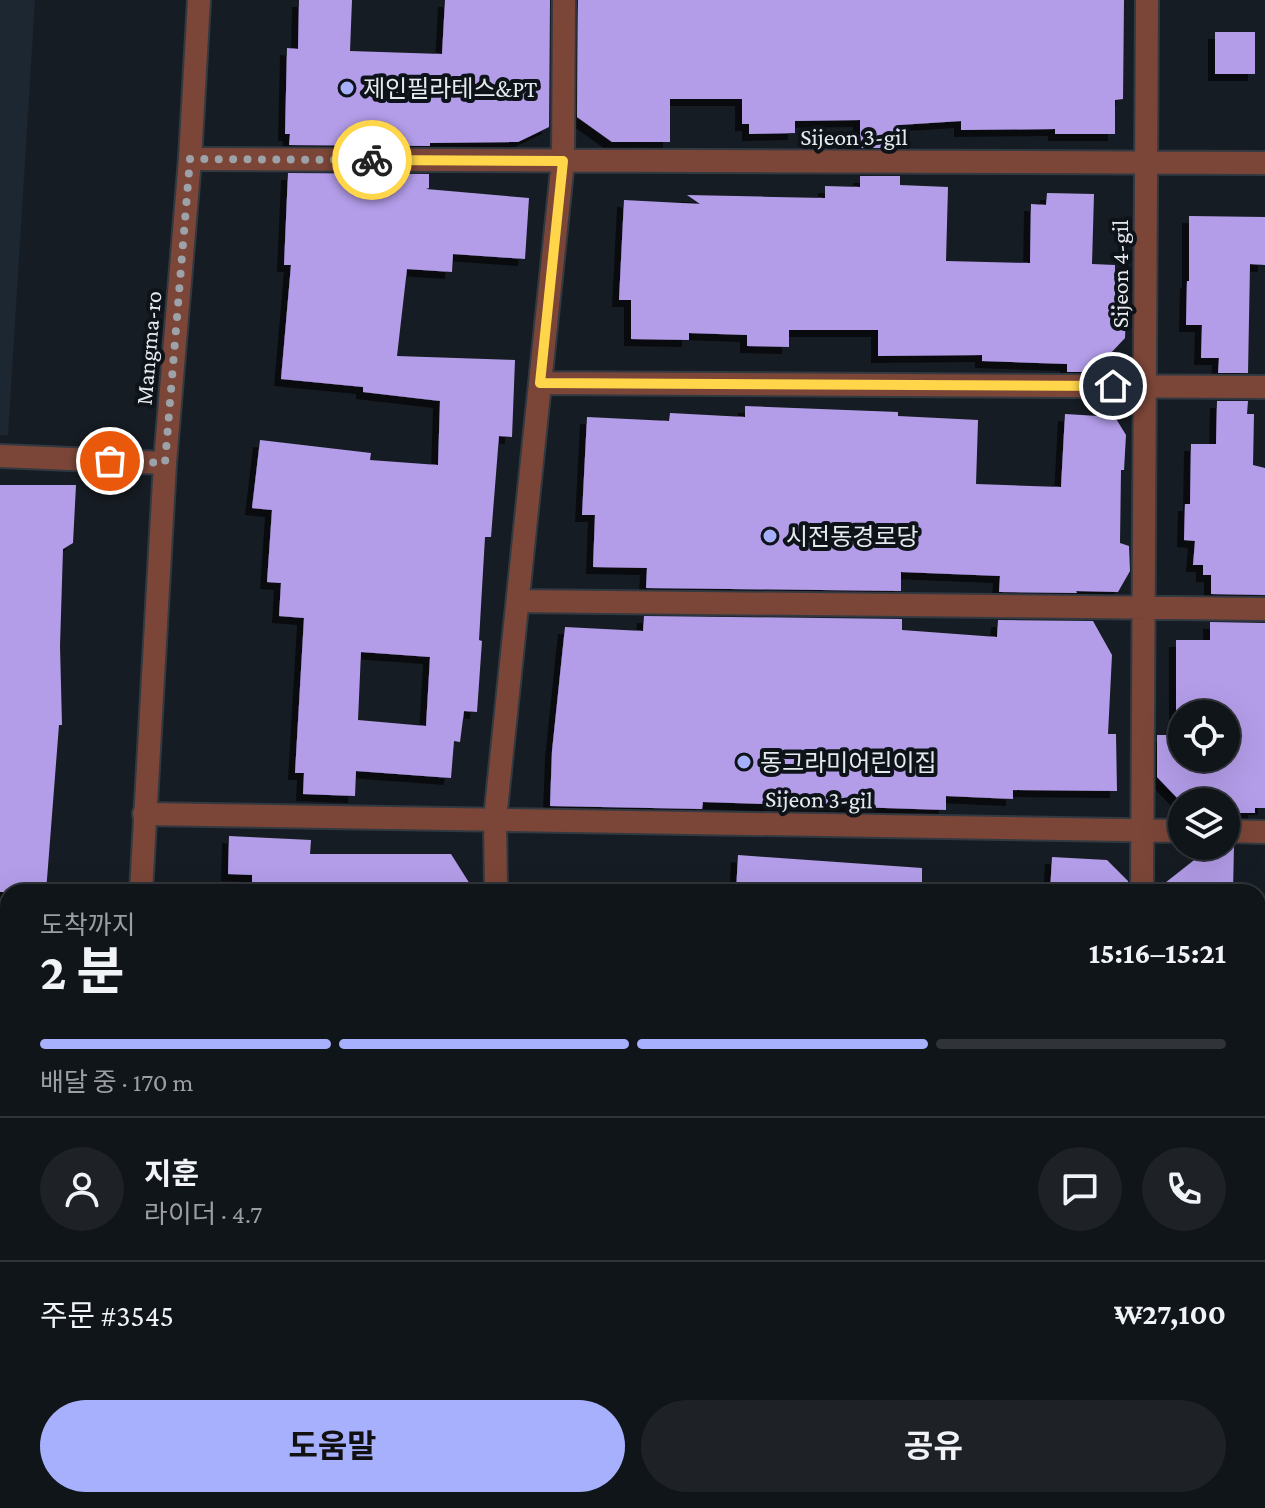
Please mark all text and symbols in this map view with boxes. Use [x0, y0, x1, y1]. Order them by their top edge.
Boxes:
place label: 제인필라테스&PT [363, 75, 537, 102]
marker: 제인필라테스&PT [338, 79, 356, 97]
courier [332, 120, 412, 200]
street label: Sijeon 3-gil [800, 123, 908, 150]
icon: bike [350, 138, 394, 182]
street label: Sijeon 4-gil [1106, 220, 1133, 328]
street label: Mangma-ro [130, 290, 166, 406]
pin [1079, 352, 1147, 420]
icon: home [1091, 364, 1135, 408]
pin [76, 427, 144, 495]
icon: bag [88, 439, 132, 483]
place label: 시전동경로당 [786, 523, 918, 550]
marker: 시전동경로당 [761, 527, 779, 545]
map controls [1168, 700, 1240, 860]
button: locate [1168, 700, 1240, 772]
place label: 동그라미어린이집 [760, 749, 937, 776]
marker: 동그라미어린이집 [735, 753, 753, 771]
street label: Sijeon 3-gil [765, 785, 873, 813]
button: layers [1168, 788, 1240, 860]
text: 도착까지 [40, 911, 136, 940]
text: 15:16–15:21 [1089, 936, 1226, 969]
text: 2 분 [40, 942, 124, 1000]
text: 배달 중 · 170 m [40, 1068, 193, 1097]
button: person [40, 1147, 124, 1231]
button: chat [1038, 1147, 1122, 1231]
button: phone [1142, 1147, 1226, 1231]
text: 지훈 [144, 1157, 199, 1190]
text: 라이더 · 4.7 [144, 1200, 262, 1229]
text: ₩27,100 [1114, 1297, 1226, 1330]
text: 주문 #3545 [40, 1299, 174, 1332]
button: 도움말 [40, 1400, 625, 1492]
button: 공유 [641, 1400, 1226, 1492]

